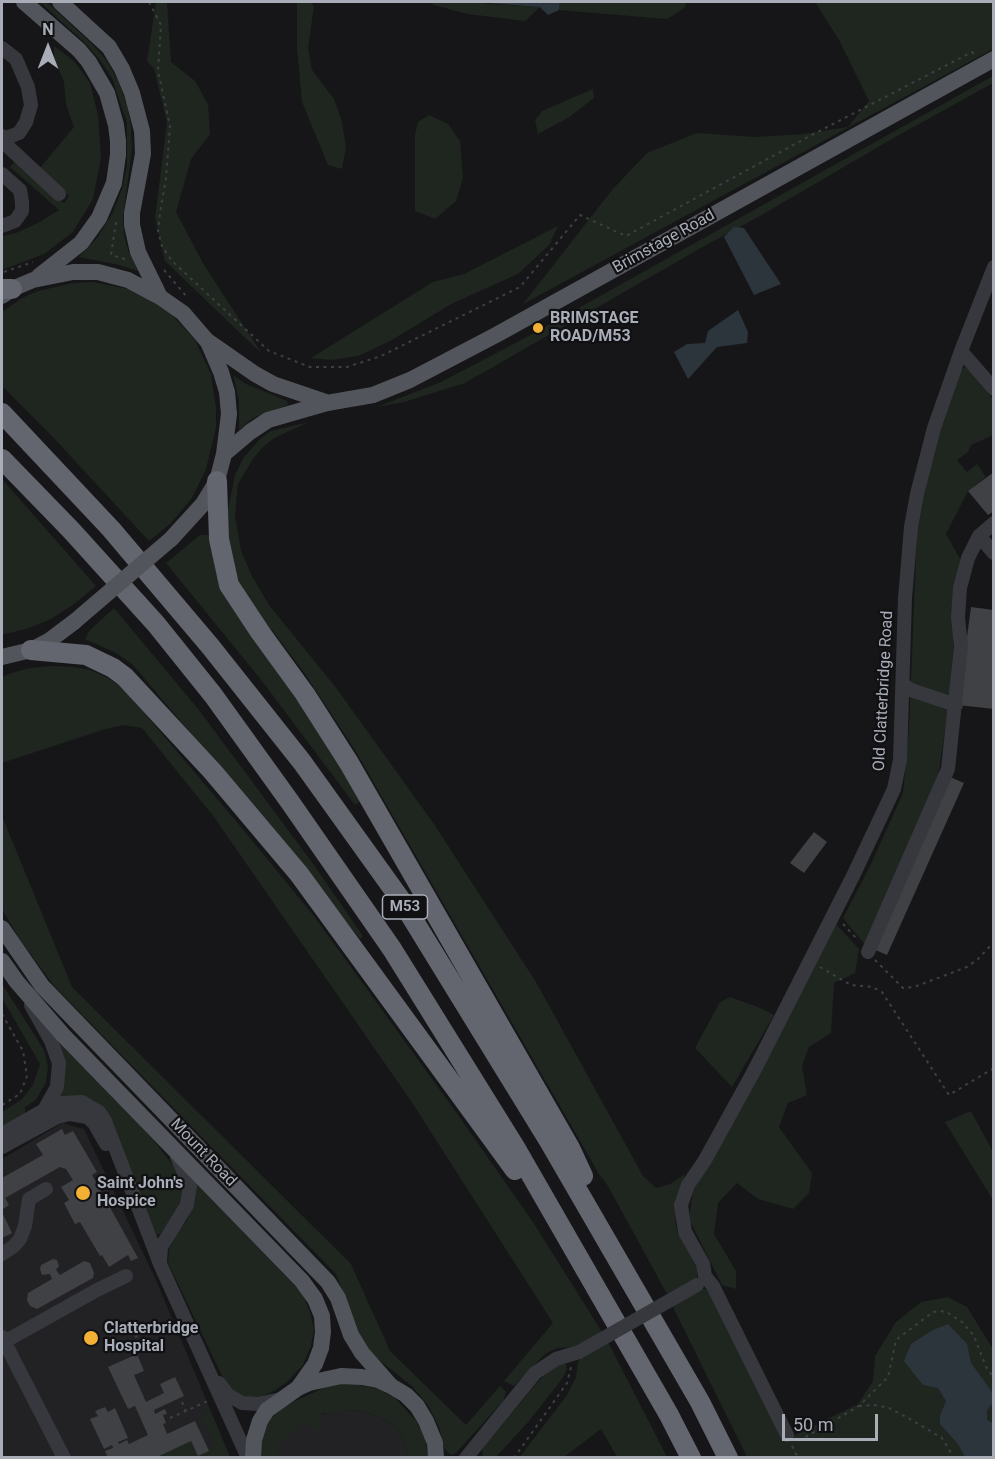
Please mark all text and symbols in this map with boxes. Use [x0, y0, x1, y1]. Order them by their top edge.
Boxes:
north arrow [18, 18, 78, 78]
text: N [42, 20, 54, 39]
street label: Brimstage Road [610, 206, 718, 278]
place label: BRIMSTAGE ROAD/M53 [550, 309, 639, 347]
marker: BRIMSTAGE ROAD/M53 [531, 321, 545, 335]
street label: Old Clatterbridge Road [870, 610, 898, 772]
road number: M53 [382, 895, 428, 919]
street label: Mount Road [166, 1115, 240, 1191]
place label: Saint John's Hospice [97, 1174, 183, 1212]
marker: Saint John's Hospice [74, 1184, 92, 1202]
place label: Clatterbridge Hospital [104, 1319, 198, 1357]
marker: Clatterbridge Hospital [82, 1329, 100, 1347]
scale bar [785, 1402, 881, 1440]
text: 50 m [793, 1414, 833, 1435]

